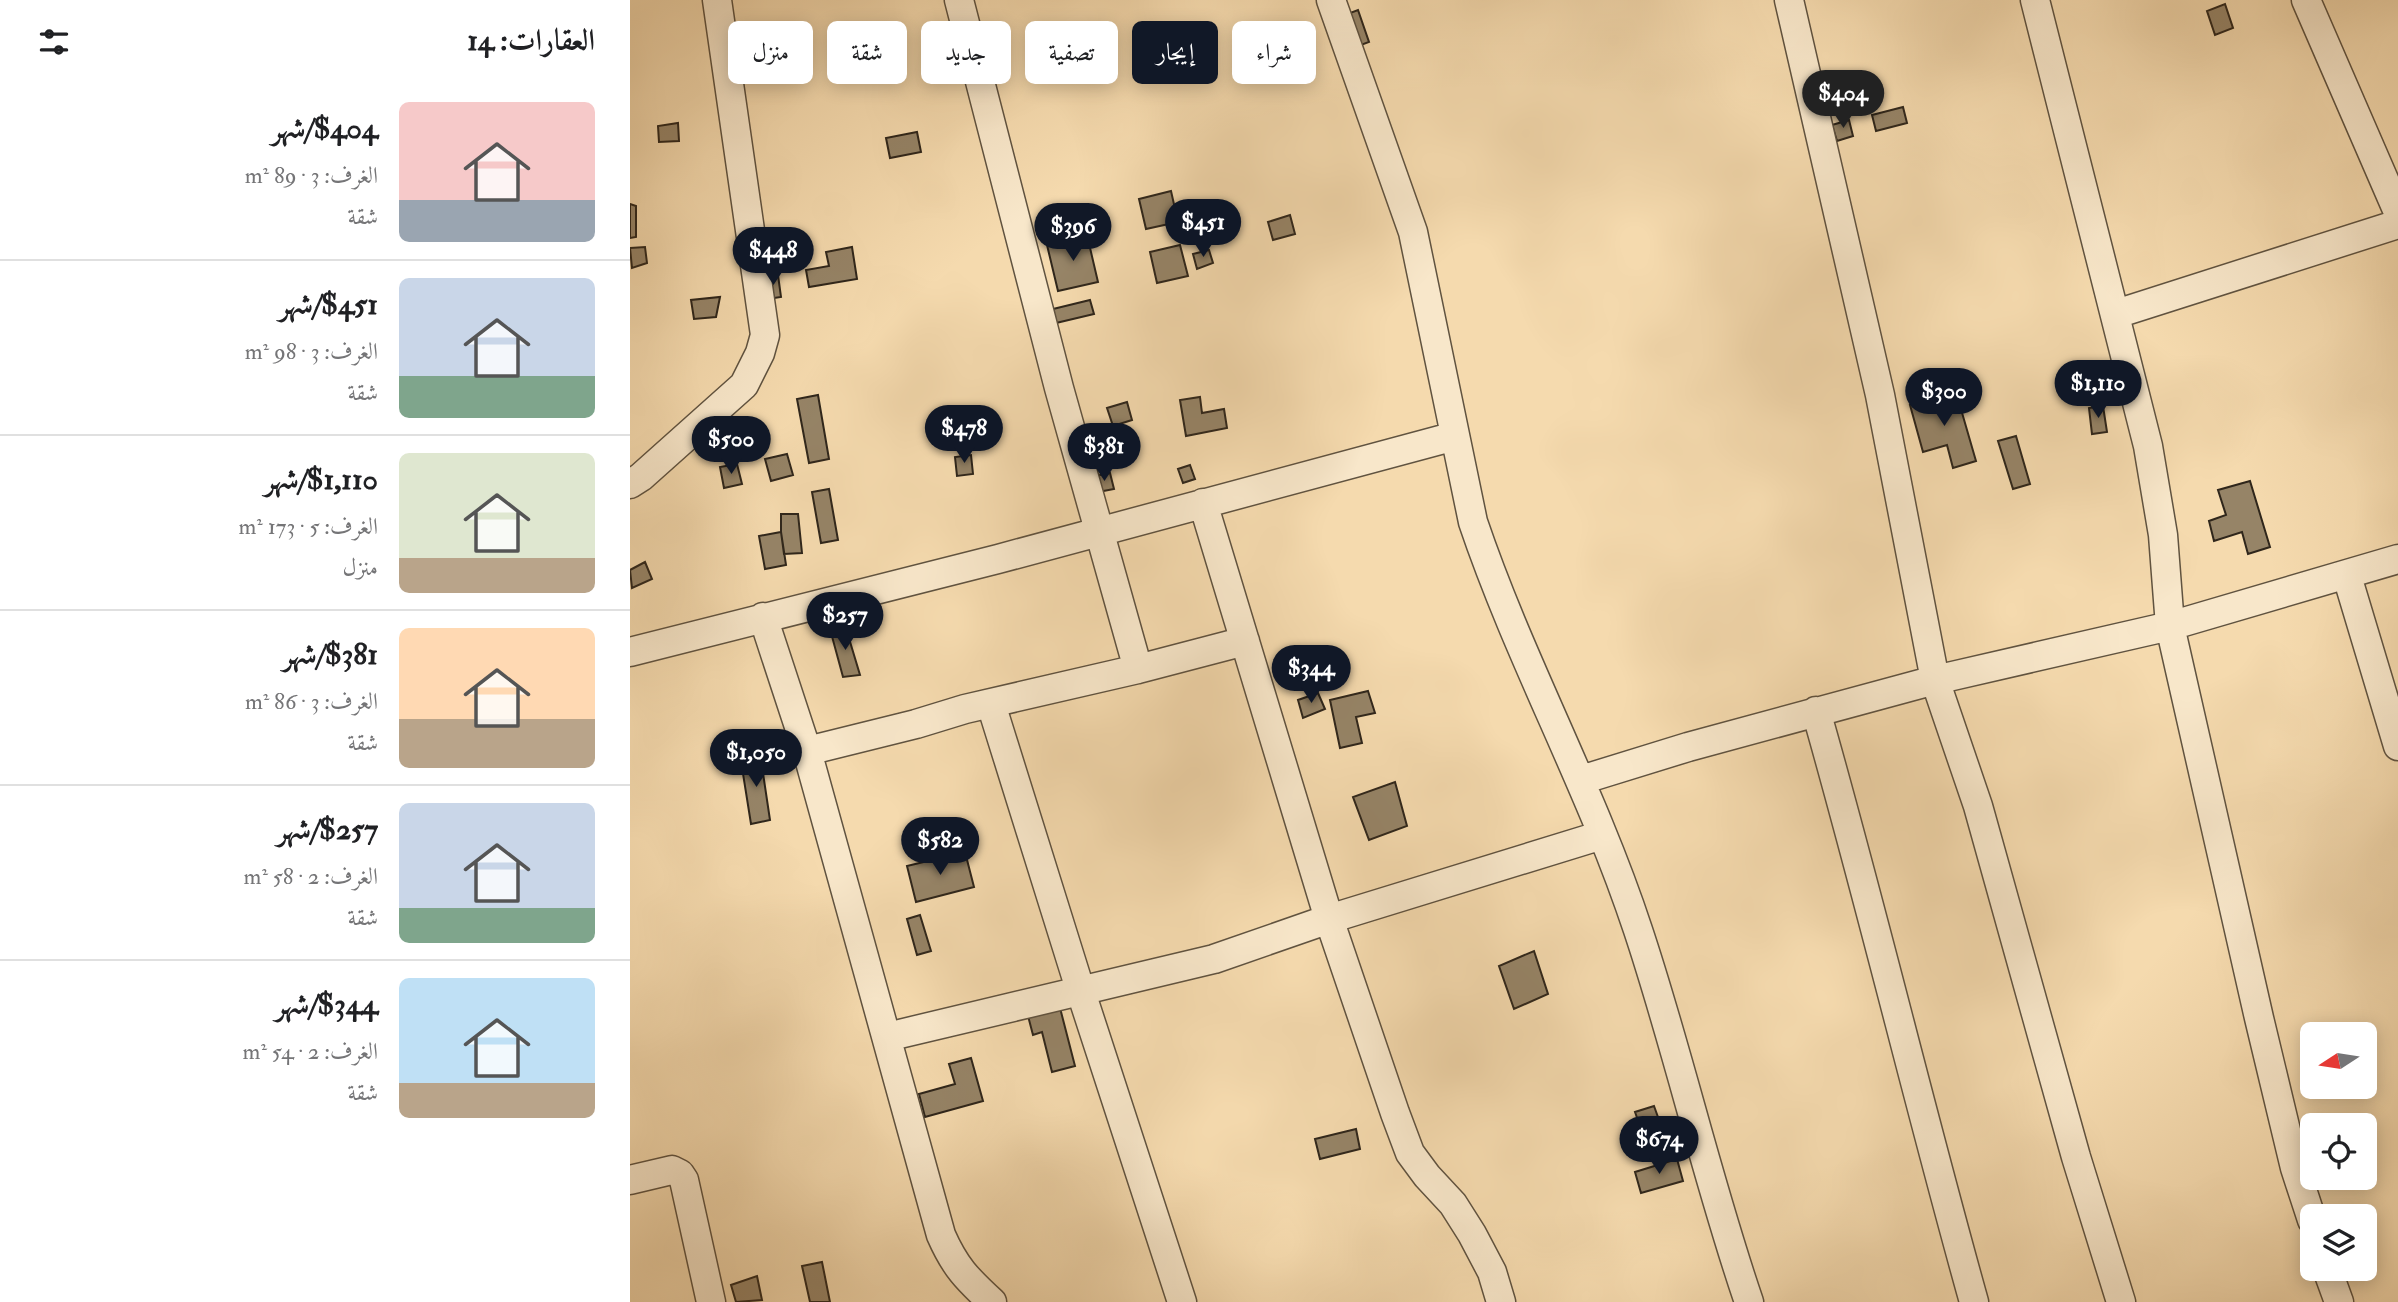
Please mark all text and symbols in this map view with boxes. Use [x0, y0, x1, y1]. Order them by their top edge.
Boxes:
chip: منزل [728, 21, 813, 84]
chip: شقة [827, 21, 907, 84]
chip: جديد [921, 21, 1011, 84]
chip: تصفية [1025, 21, 1118, 84]
chip: إيجار [1132, 21, 1218, 84]
chip: شراء [1232, 21, 1316, 84]
text: العقارات: 14 [467, 22, 595, 59]
icon: filters [35, 23, 73, 61]
pin: $404 [1802, 71, 1884, 130]
text: $404 [1818, 78, 1868, 107]
text: $404/شهر [271, 110, 378, 147]
icon: home [455, 130, 539, 214]
text: الغرف: 3 · 89 m² [245, 161, 378, 190]
pin: $451 [1162, 200, 1244, 259]
text: شقة [348, 202, 378, 231]
pin: $396 [1032, 204, 1114, 263]
text: $451 [1181, 207, 1225, 236]
text: $396 [1050, 211, 1096, 240]
pin: $448 [732, 228, 814, 287]
text: $448 [749, 235, 797, 264]
text: $451/شهر [279, 286, 378, 323]
icon: home [455, 306, 539, 390]
text: الغرف: 3 · 98 m² [245, 337, 378, 366]
pin: $1,110 [2041, 360, 2155, 420]
pin: $300 [1903, 368, 1985, 428]
text: $1,110 [2071, 368, 2125, 397]
text: $300 [1921, 376, 1967, 405]
text: شقة [348, 378, 378, 407]
pin: $478 [923, 406, 1005, 465]
text: $478 [941, 413, 987, 442]
pin: $500 [690, 416, 772, 476]
text: $500 [708, 424, 754, 453]
pin: $381 [1063, 424, 1145, 483]
text: $381 [1084, 431, 1124, 460]
text: $1,110/شهر [264, 461, 378, 498]
icon: home [455, 481, 539, 565]
text: الغرف: 5 · 173 m² [238, 512, 378, 541]
text: منزل [343, 553, 378, 582]
pin: $257 [804, 592, 886, 652]
text: $257 [822, 600, 868, 629]
text: $381/شهر [283, 636, 378, 673]
pin: $344 [1270, 646, 1352, 705]
text: $344 [1288, 653, 1334, 682]
icon: home [455, 656, 539, 740]
text: الغرف: 3 · 86 m² [245, 687, 378, 716]
text: شقة [348, 728, 378, 757]
pin: $1,050 [699, 730, 813, 789]
text: $1,050 [726, 737, 786, 766]
text: $257/شهر [277, 811, 378, 848]
pin: $582 [899, 818, 981, 877]
text: $582 [917, 825, 963, 854]
icon: home [455, 831, 539, 915]
text: الغرف: 2 · 58 m² [244, 862, 378, 891]
text: شقة [348, 903, 378, 932]
text: $344/شهر [275, 986, 378, 1023]
icon: home [455, 1006, 539, 1090]
north arrow [2300, 1022, 2376, 1099]
map controls [2300, 1022, 2377, 1281]
text: الغرف: 2 · 54 m² [243, 1037, 378, 1066]
text: شقة [348, 1078, 378, 1107]
button: locate [2300, 1113, 2377, 1190]
pin: $674 [1618, 1116, 1700, 1176]
text: $674 [1636, 1124, 1682, 1153]
button: layers [2300, 1204, 2377, 1281]

